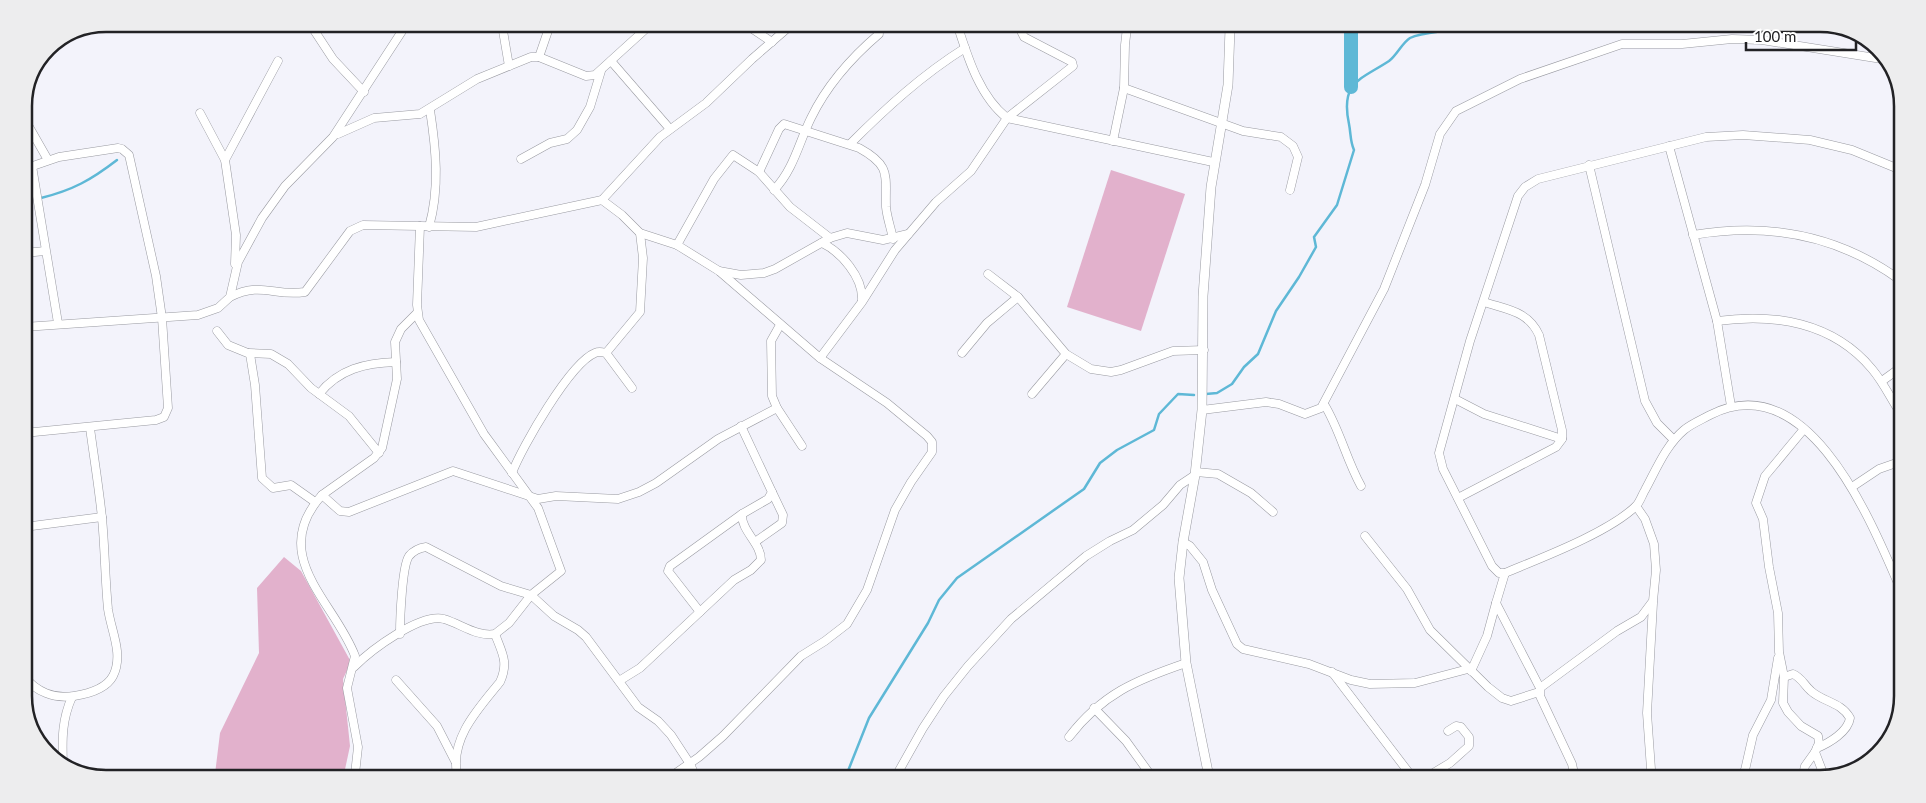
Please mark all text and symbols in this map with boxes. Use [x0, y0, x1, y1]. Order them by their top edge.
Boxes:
scale bar [1746, 20, 1856, 52]
text: 100 m [1754, 27, 1796, 45]

